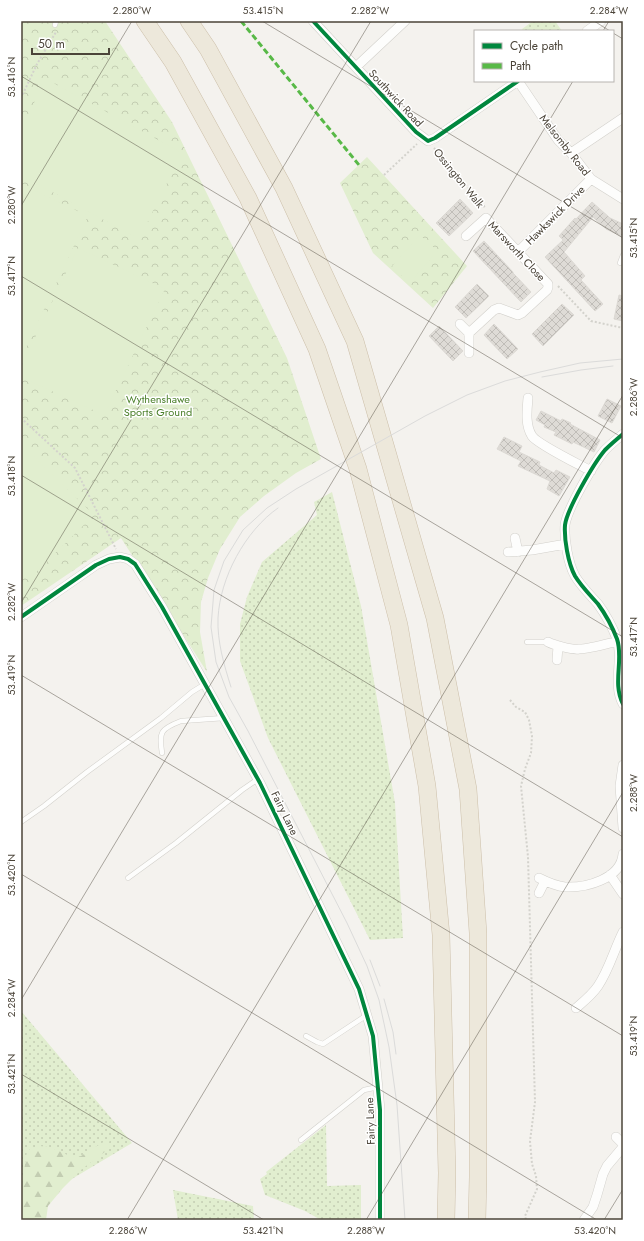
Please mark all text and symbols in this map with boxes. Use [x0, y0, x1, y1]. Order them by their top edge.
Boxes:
text: 2.280°W [113, 3, 151, 18]
text: 53.415°N [243, 3, 283, 18]
text: 2.282°W [351, 3, 389, 18]
text: 2.284°W [590, 3, 628, 18]
scale bar [32, 30, 109, 56]
legend [474, 30, 614, 82]
text: 50 m [38, 35, 65, 53]
text: Cycle path [510, 37, 563, 55]
text: 53.416°N [4, 57, 19, 97]
text: Path [510, 57, 531, 75]
street label: Southwick Road [365, 66, 427, 130]
street label: Melsomby Road [536, 111, 594, 179]
street label: Ossington Walk [430, 145, 488, 211]
street label: Hawkswick Drive [522, 182, 588, 248]
text: 2.280°W [4, 186, 19, 224]
street label: Marsworth Close [485, 217, 549, 285]
text: 53.415°N [626, 218, 641, 258]
text: 53.417°N [4, 256, 19, 296]
text: 2.286°W [626, 378, 641, 416]
park label: Wythenshawe Sports Ground [124, 391, 192, 420]
text: 53.418°N [4, 456, 19, 496]
text: 2.282°W [4, 583, 19, 621]
text: 53.417°N [626, 617, 641, 657]
text: 53.419°N [4, 655, 19, 695]
text: 2.288°W [626, 774, 641, 812]
street label: Fairy Lane [267, 788, 303, 838]
text: 53.420°N [4, 854, 19, 896]
text: 2.284°W [4, 979, 19, 1017]
text: 53.419°N [626, 1016, 641, 1056]
text: 53.421°N [4, 1054, 19, 1094]
street label: Fairy Lane [361, 1097, 379, 1145]
text: 2.286°W [109, 1223, 147, 1238]
text: 53.421°N [243, 1223, 283, 1238]
text: 2.288°W [347, 1223, 385, 1238]
text: 53.420°N [574, 1223, 616, 1238]

